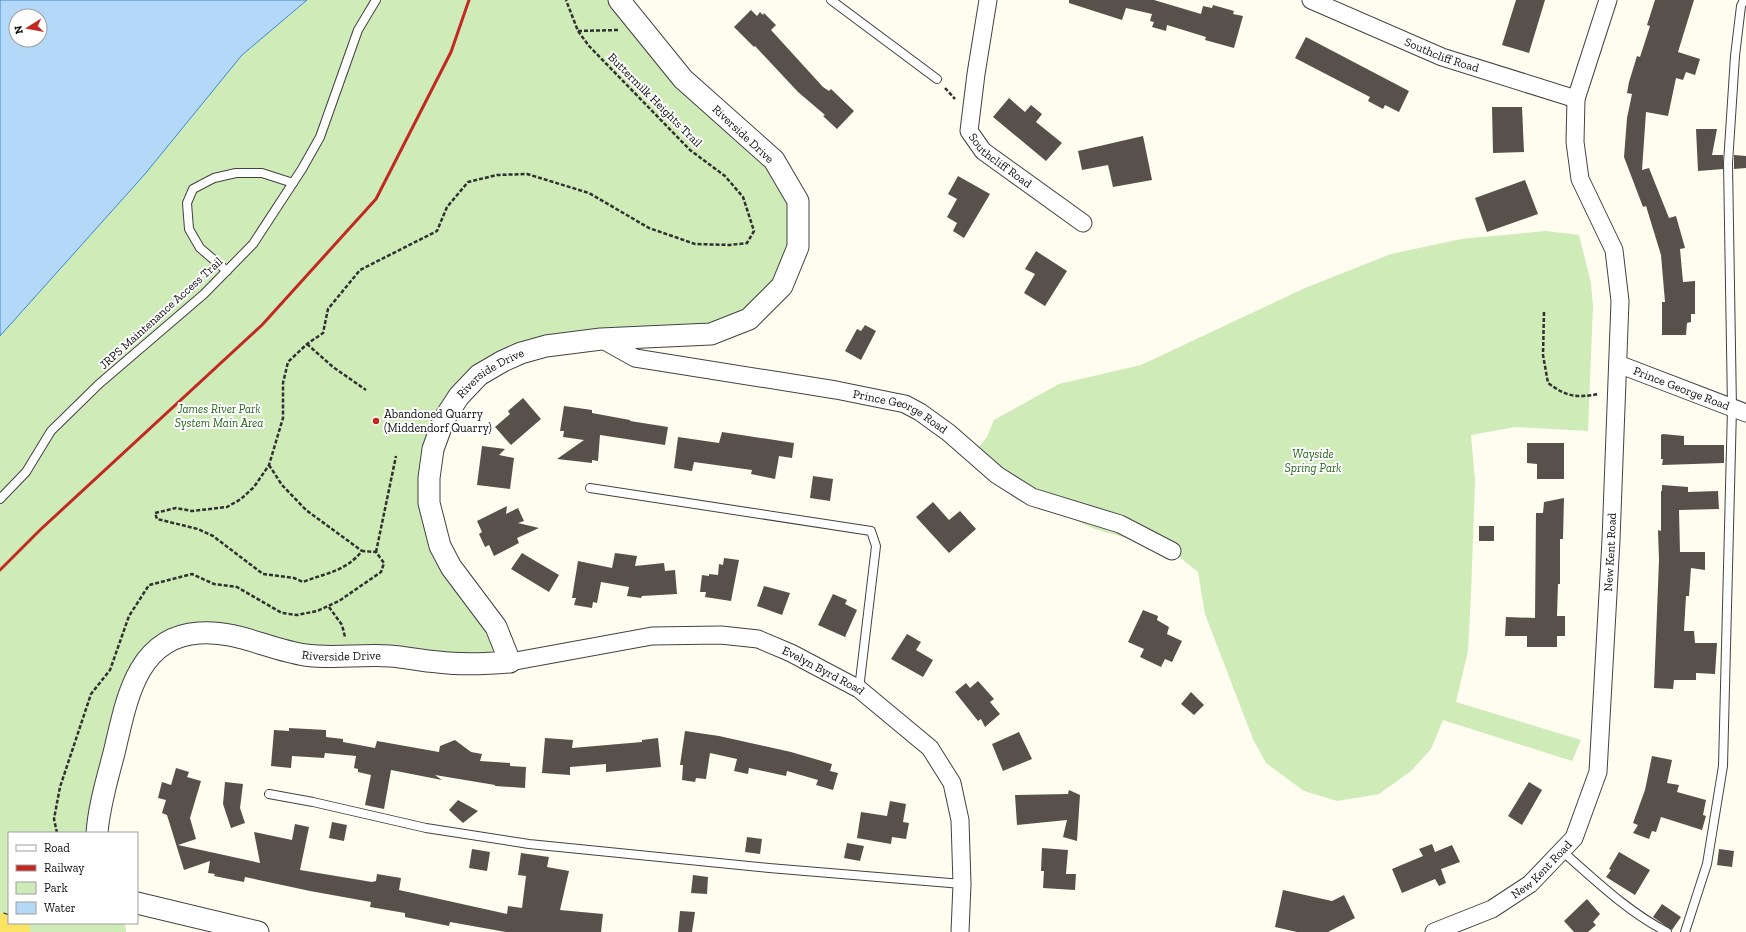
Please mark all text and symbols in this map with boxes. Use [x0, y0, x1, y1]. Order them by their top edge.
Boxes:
north arrow [8, 8, 48, 48]
text: N [11, 24, 26, 35]
street label: Southcliff Road [1402, 35, 1481, 75]
street label: Buttermilk Heights Trail [605, 50, 705, 150]
street label: Riverside Drive [709, 102, 777, 166]
street label: Southcliff Road [966, 131, 1035, 191]
street label: JRPS Maintenance Access Trail [97, 254, 225, 372]
street label: Riverside Drive [454, 345, 526, 401]
street label: Prince George Road [1631, 364, 1732, 413]
street label: Prince George Road [852, 387, 950, 437]
park label: James River Park System Main Area [175, 402, 263, 430]
place label: Abandoned Quarry (Middendorf Quarry) [384, 407, 492, 435]
marker: Abandoned Quarry (Middendorf Quarry) [371, 416, 381, 426]
park label: Wayside Spring Park [1285, 447, 1342, 475]
street label: New Kent Road [1601, 512, 1619, 592]
street label: Evelyn Byrd Road [780, 643, 868, 698]
street label: Riverside Drive [301, 648, 381, 664]
legend [8, 832, 138, 924]
street label: New Kent Road [1508, 837, 1575, 902]
text: Road [44, 841, 70, 855]
text: Railway [44, 861, 85, 875]
text: Park [44, 881, 69, 895]
text: Water [44, 901, 76, 915]

